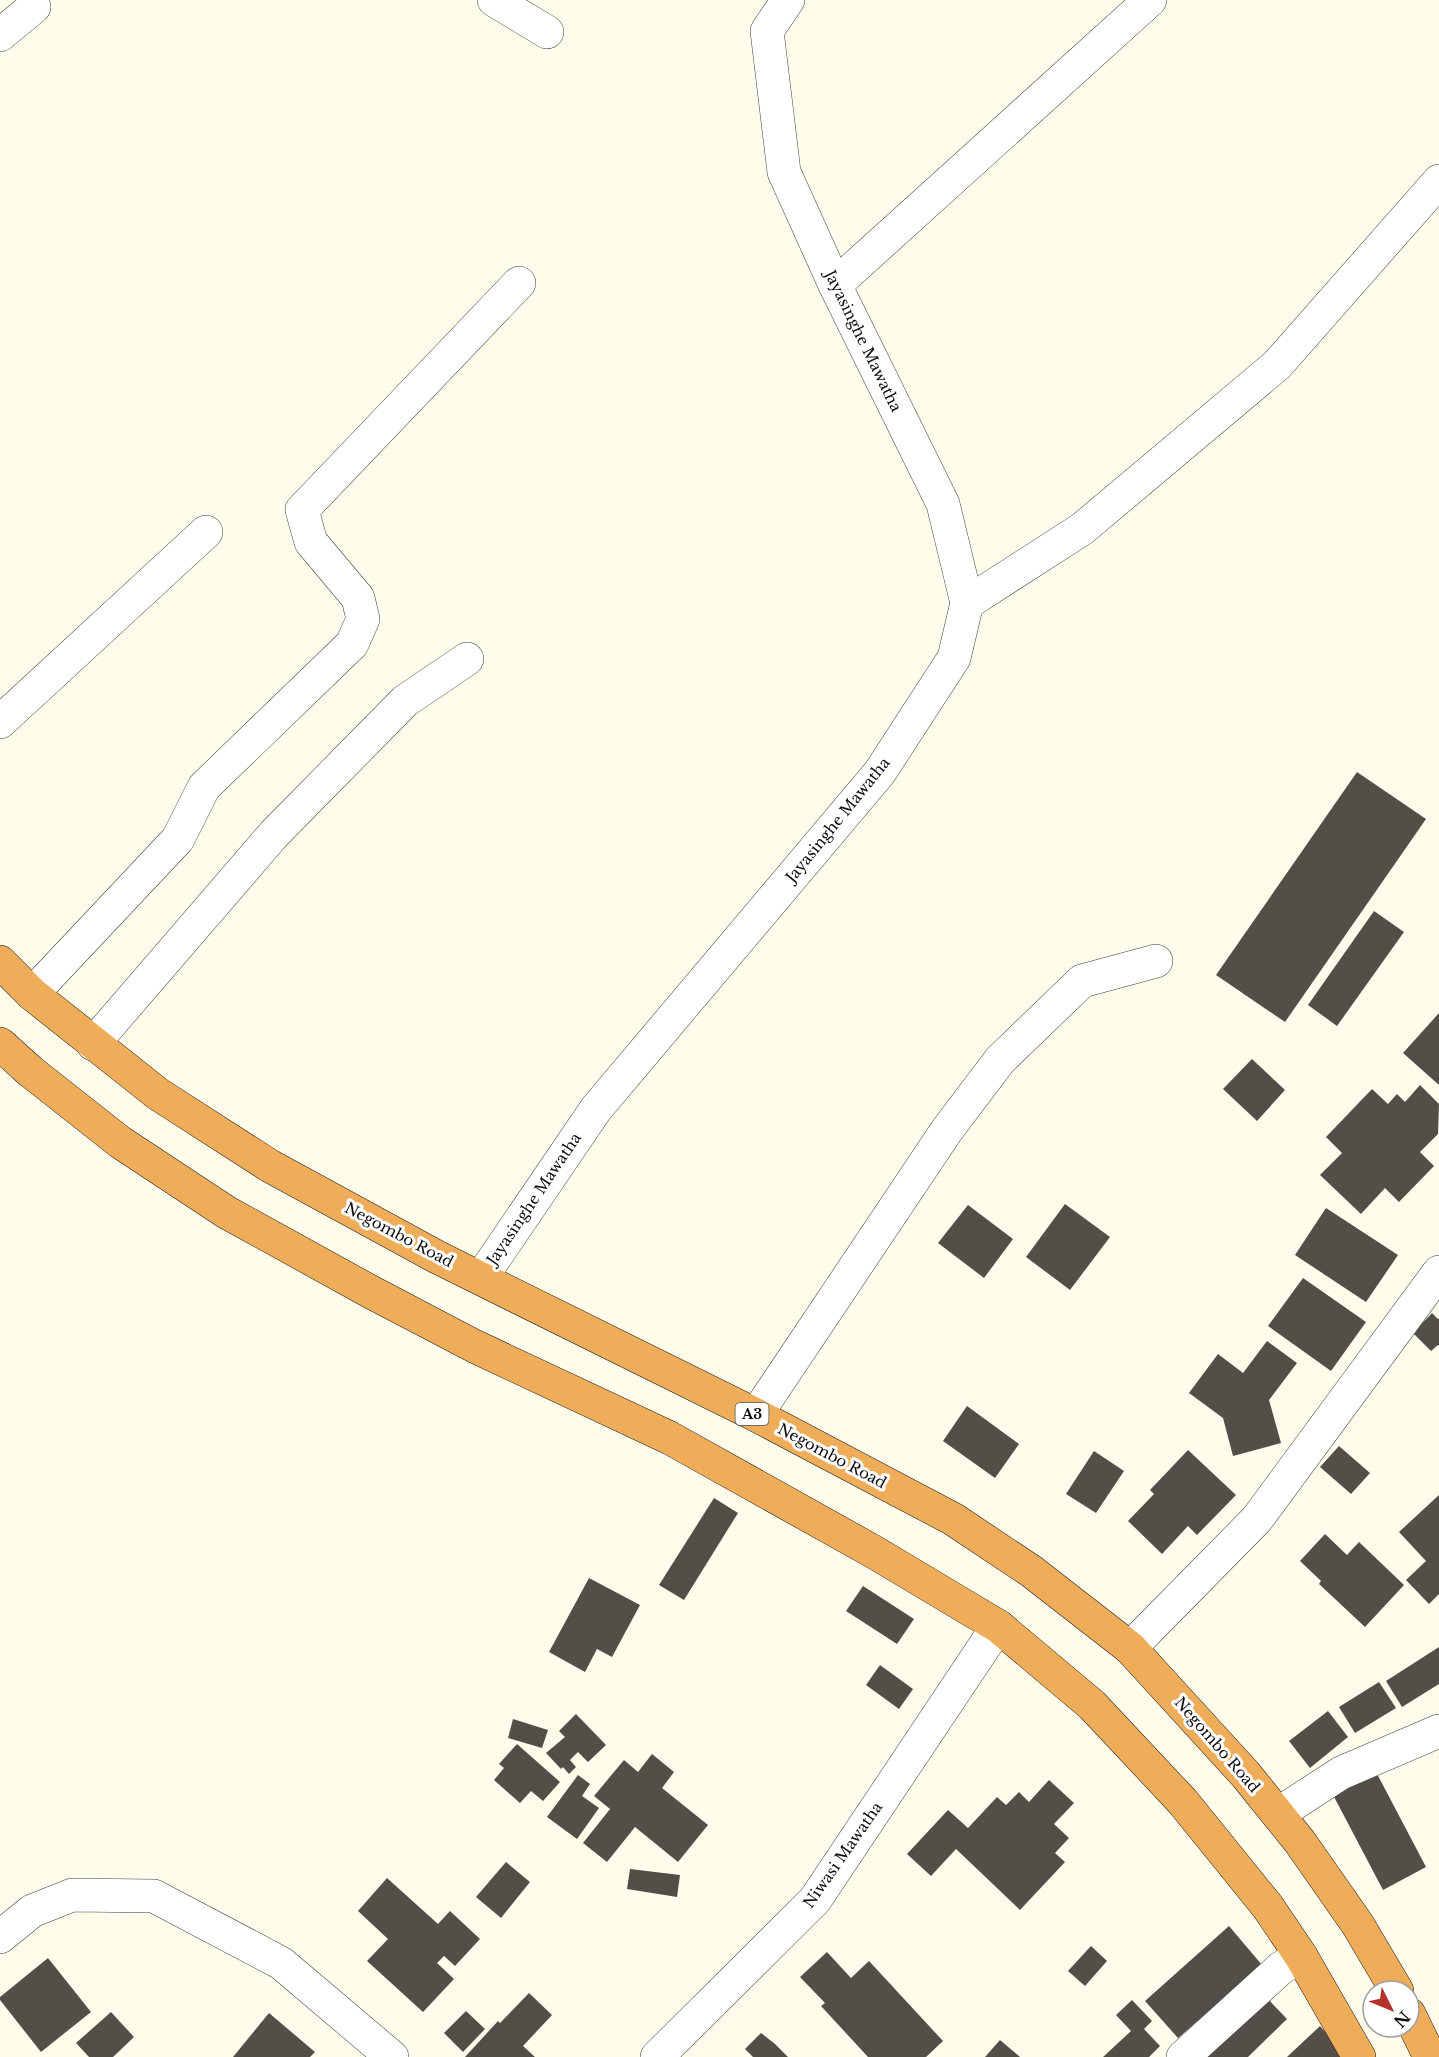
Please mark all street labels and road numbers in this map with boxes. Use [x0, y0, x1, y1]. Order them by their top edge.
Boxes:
street label: Jayasinghe Mawatha [820, 265, 906, 415]
street label: Jayasinghe Mawatha [780, 753, 894, 888]
street label: Jayasinghe Mawatha [481, 1128, 585, 1270]
street label: Negombo Road [342, 1198, 457, 1271]
road number: A3 [736, 1403, 768, 1425]
street label: Negombo Road [775, 1419, 890, 1492]
street label: Negombo Road [1171, 1693, 1264, 1796]
street label: Niwasi Mawatha [799, 1797, 887, 1911]

